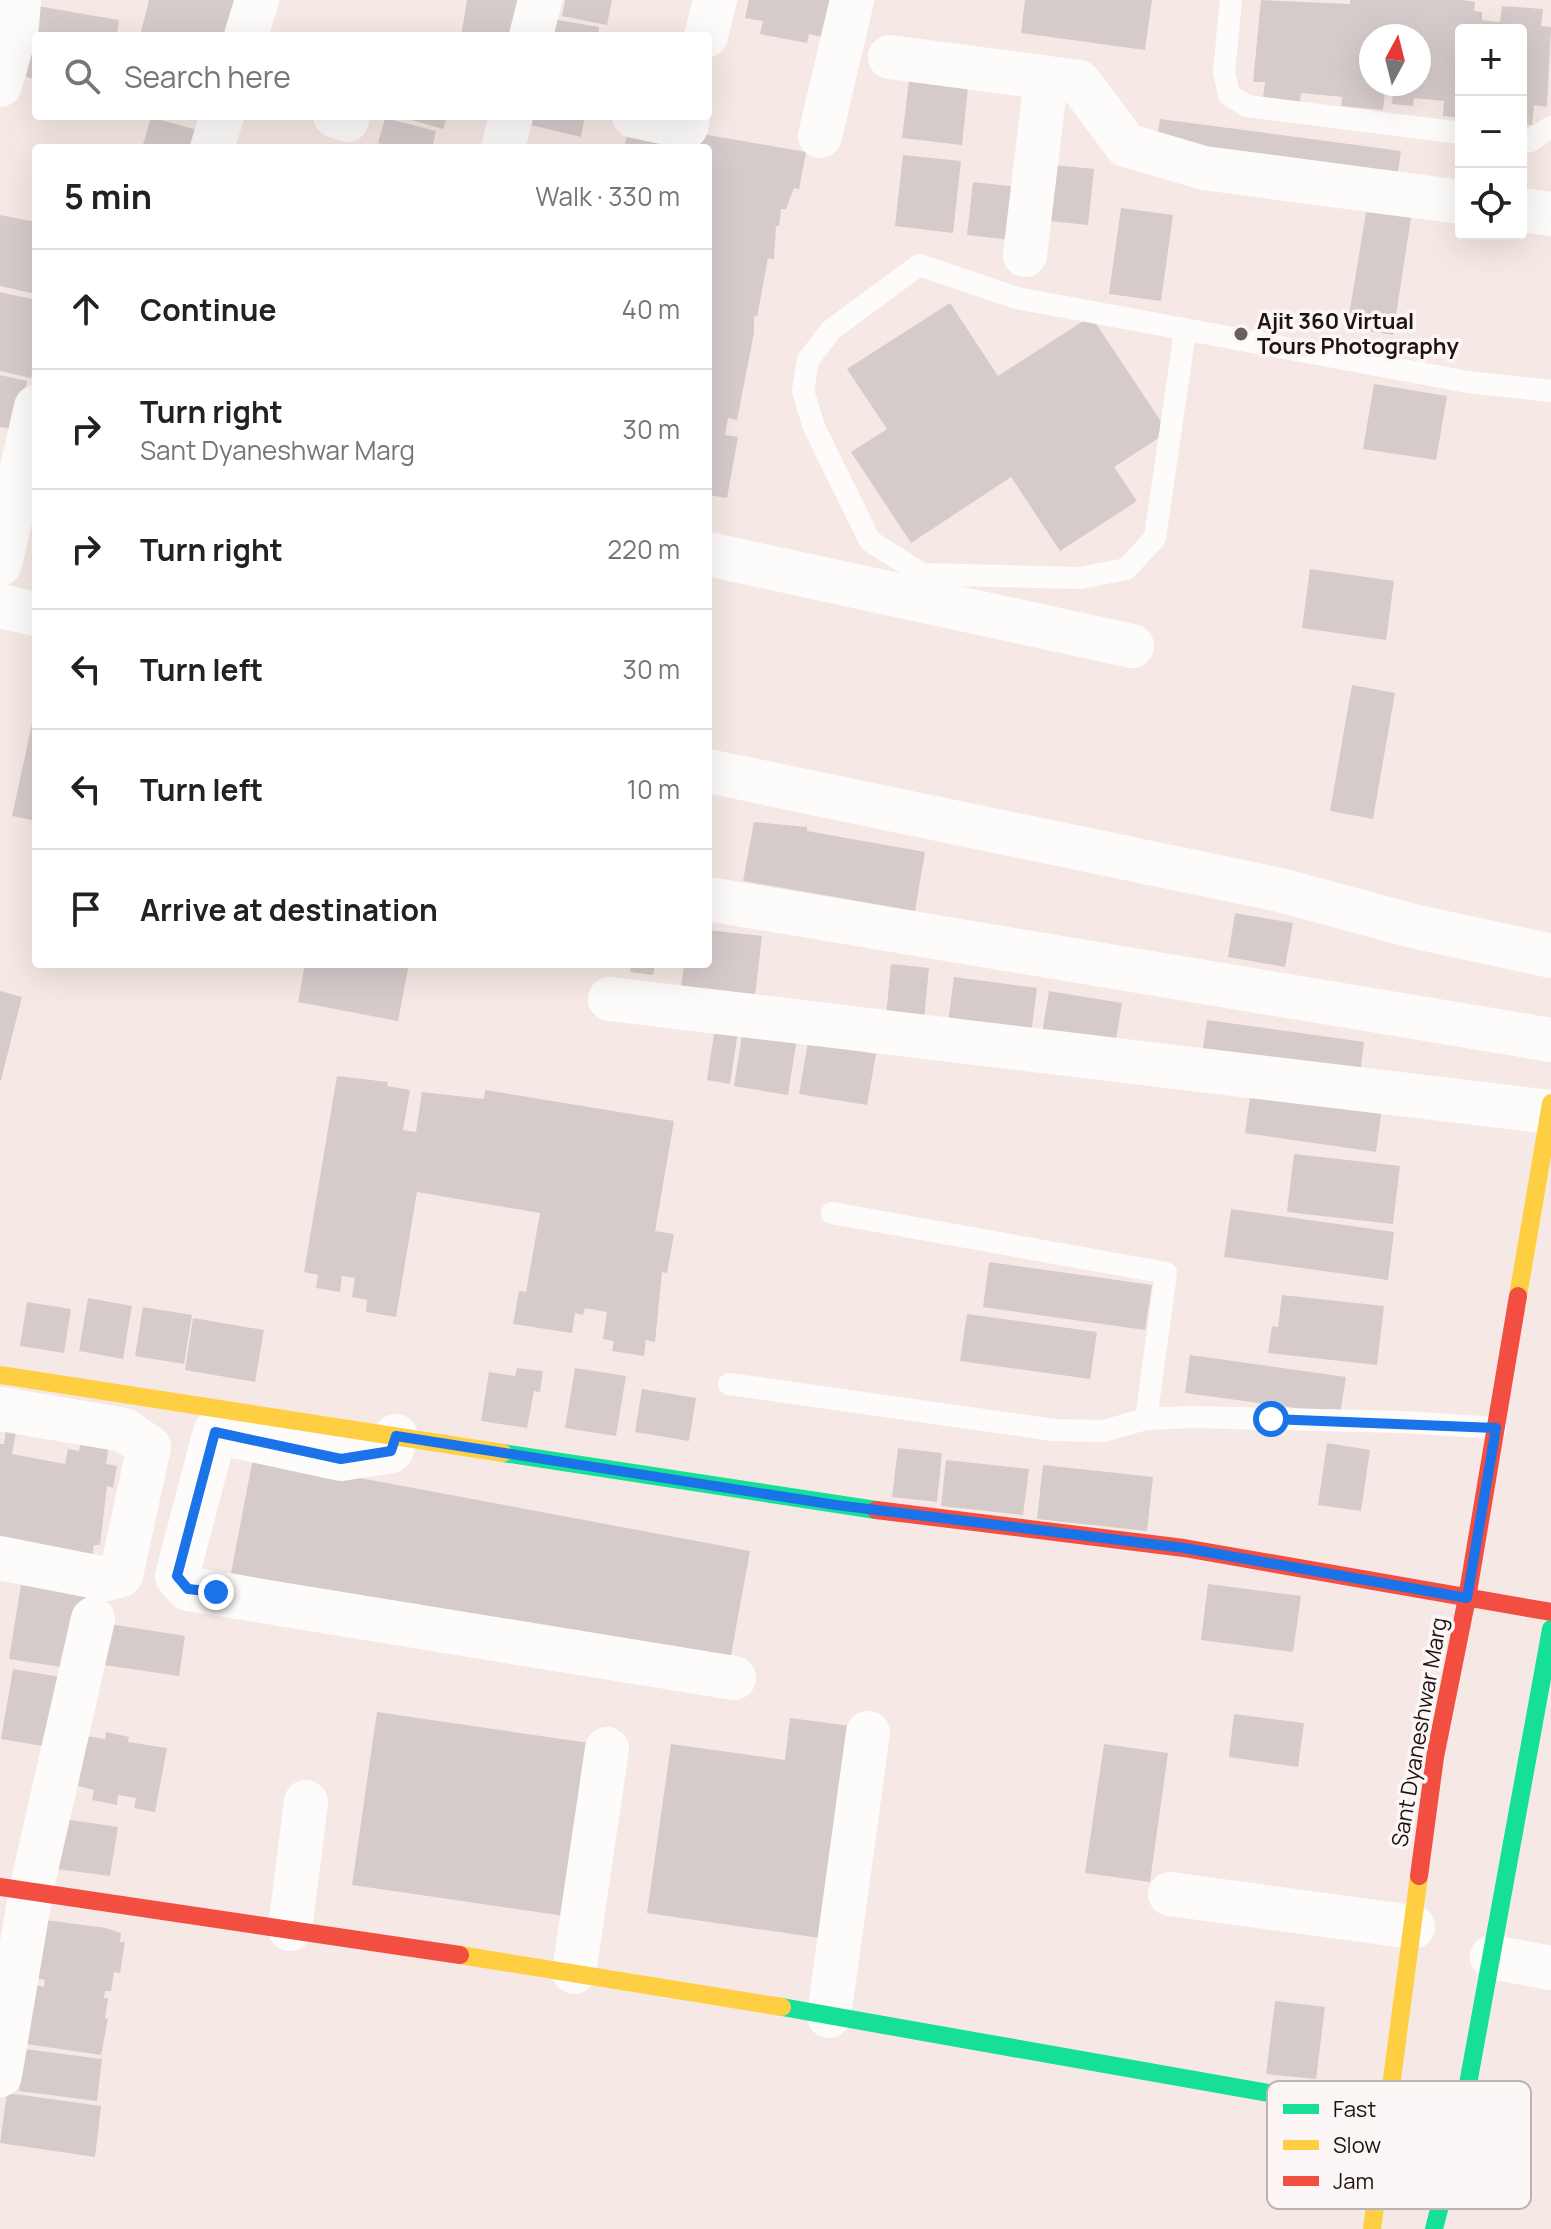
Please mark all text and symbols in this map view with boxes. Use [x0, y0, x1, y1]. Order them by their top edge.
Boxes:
north arrow [1359, 24, 1431, 96]
map controls [1455, 24, 1527, 240]
button: + [1455, 24, 1527, 96]
search box [32, 32, 712, 120]
icon: search [60, 54, 104, 98]
text: Search here [124, 56, 291, 97]
button: − [1455, 96, 1527, 168]
button: locate [1455, 168, 1527, 240]
text: 5 min [64, 173, 152, 219]
text: Walk · 330 m [535, 178, 680, 214]
icon: ahead [64, 287, 108, 331]
text: Continue [140, 289, 276, 330]
text: 40 m [622, 291, 680, 327]
place label: Ajit 360 Virtual Tours Photography [1257, 306, 1460, 361]
marker: Ajit 360 Virtual Tours Photography [1232, 325, 1250, 343]
text: Turn right [140, 391, 283, 432]
icon: right [64, 407, 108, 451]
text: 30 m [623, 411, 680, 447]
text: Sant Dyaneshwar Marg [140, 432, 415, 468]
icon: right [64, 527, 108, 571]
text: Turn right [140, 529, 283, 570]
text: 220 m [607, 531, 680, 567]
icon: left [64, 647, 108, 691]
text: Turn left [140, 649, 263, 690]
text: 30 m [623, 651, 680, 687]
icon: left [64, 767, 108, 811]
text: Turn left [140, 769, 263, 810]
text: 10 m [627, 771, 680, 807]
icon: arrive [64, 887, 108, 931]
text: Arrive at destination [140, 889, 438, 930]
route start [1253, 1401, 1289, 1437]
route end [198, 1574, 234, 1610]
street label: Sant Dyaneshwar Marg [1384, 1615, 1454, 1849]
legend [1267, 2081, 1531, 2209]
text: Fast [1333, 2094, 1376, 2124]
text: Slow [1333, 2130, 1381, 2160]
text: Jam [1333, 2166, 1374, 2196]

